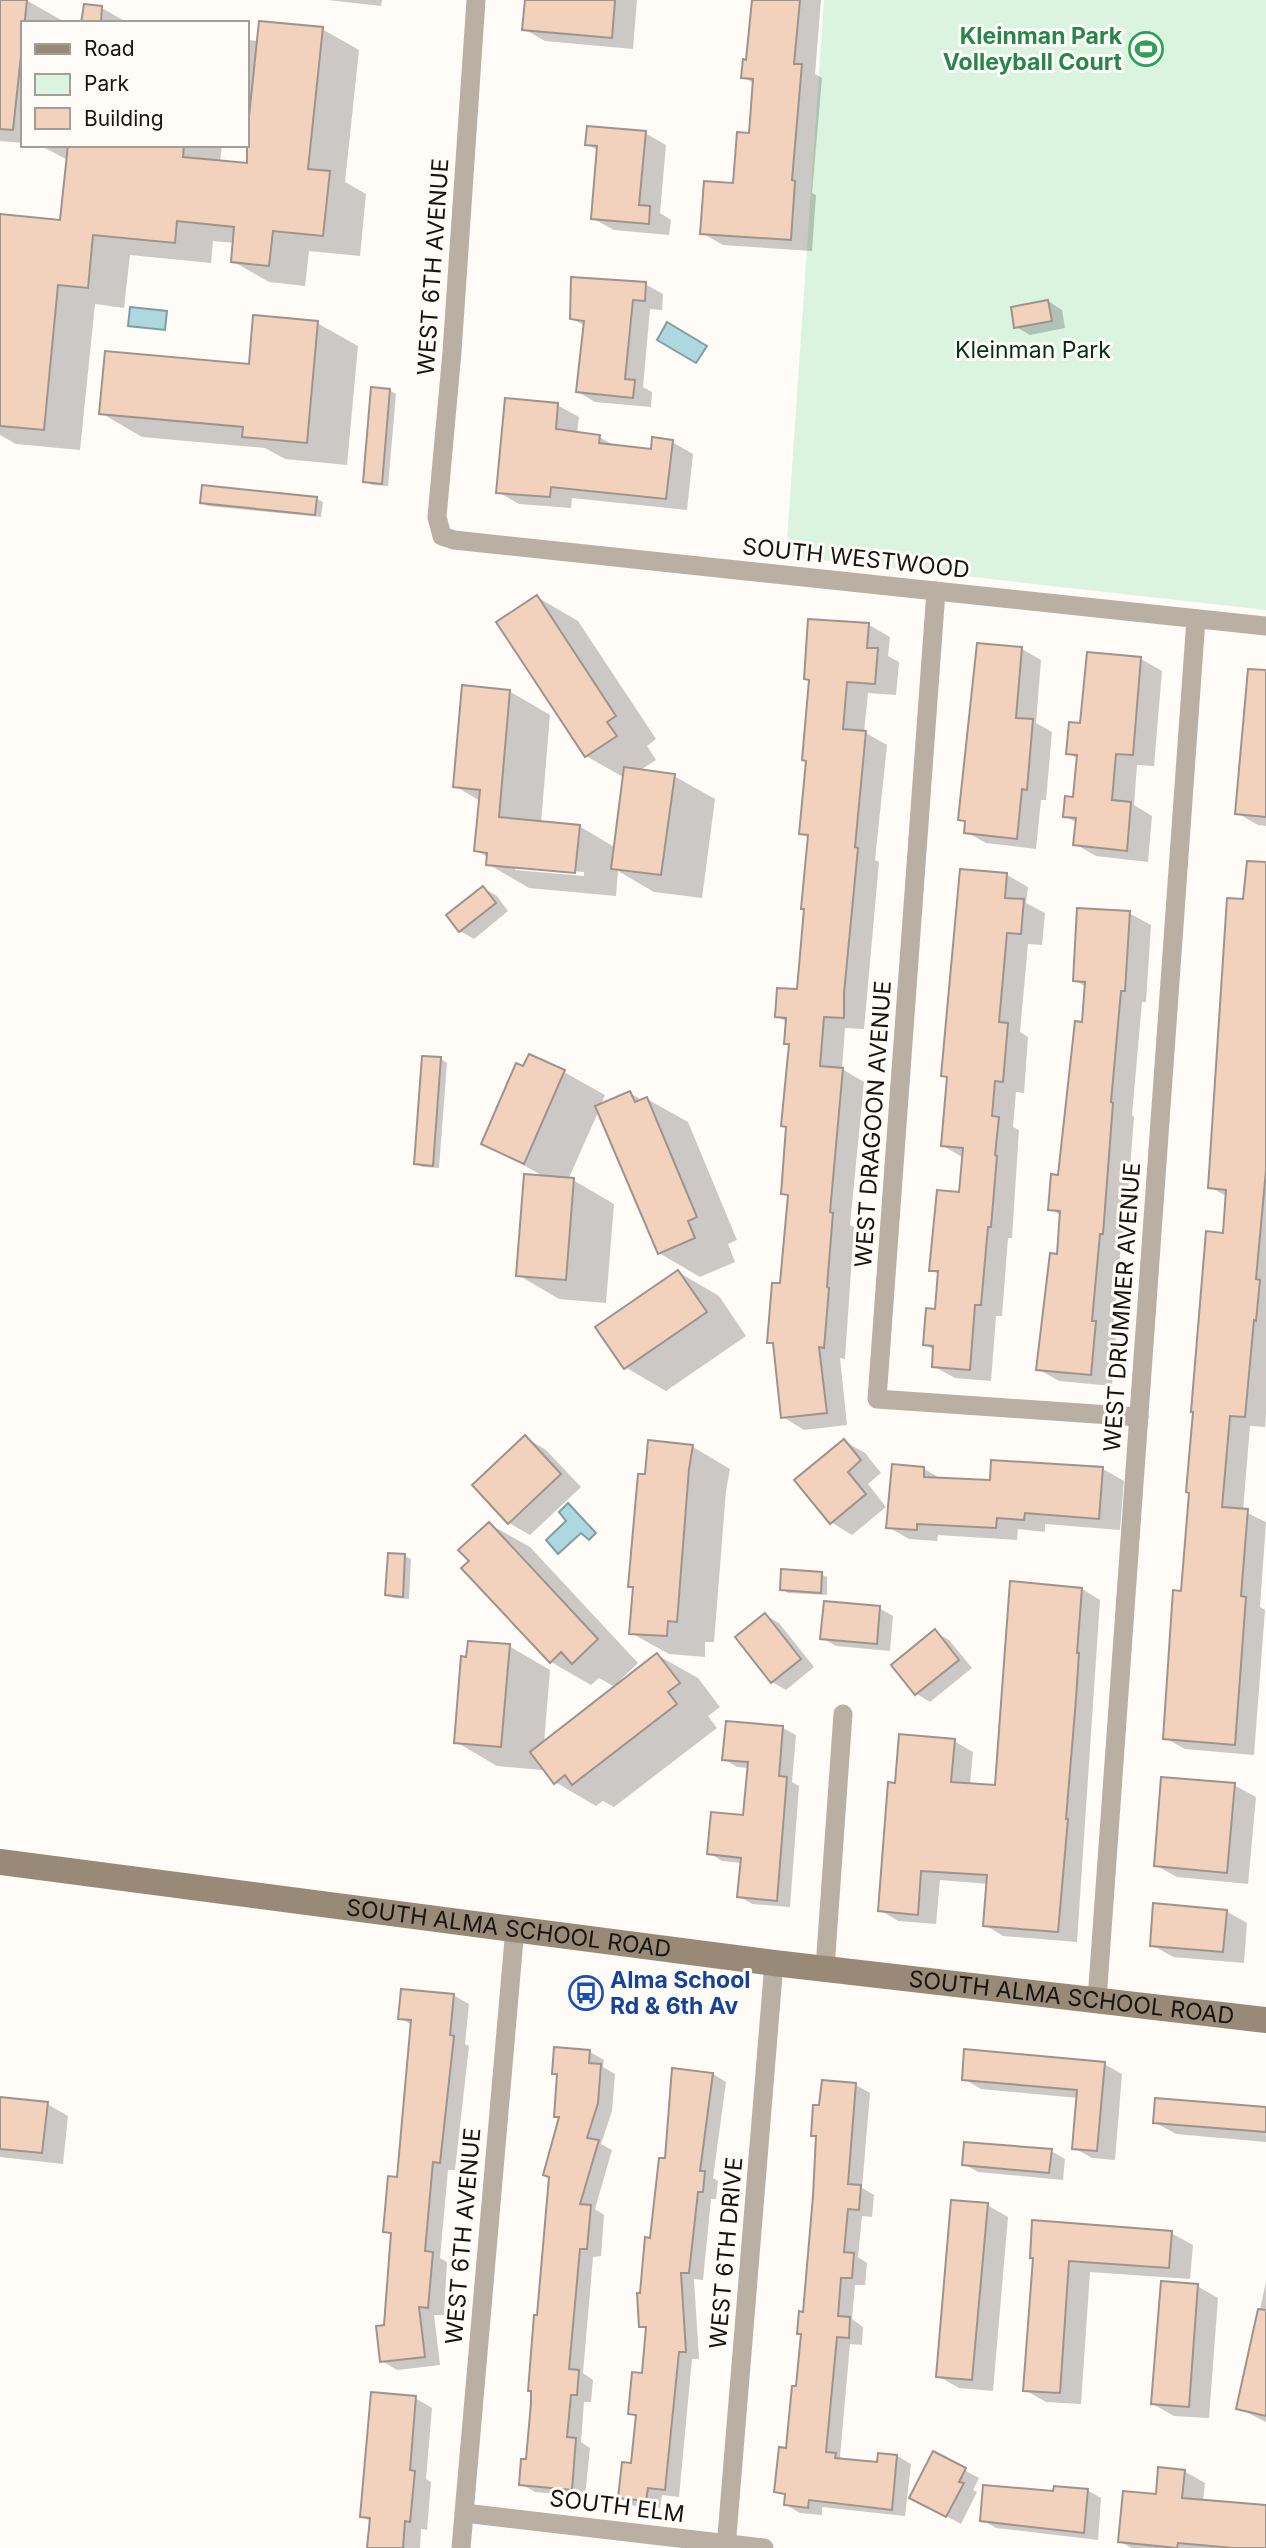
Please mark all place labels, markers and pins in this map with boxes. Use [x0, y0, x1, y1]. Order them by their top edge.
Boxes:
place label: Kleinman Park Volleyball Court [943, 22, 1123, 76]
sports icon: Kleinman Park Volleyball Court [1127, 30, 1165, 68]
place label: Alma School Rd & 6th Av [610, 1966, 751, 2020]
bus stop icon: Alma School Rd & 6th Av [567, 1974, 605, 2012]

